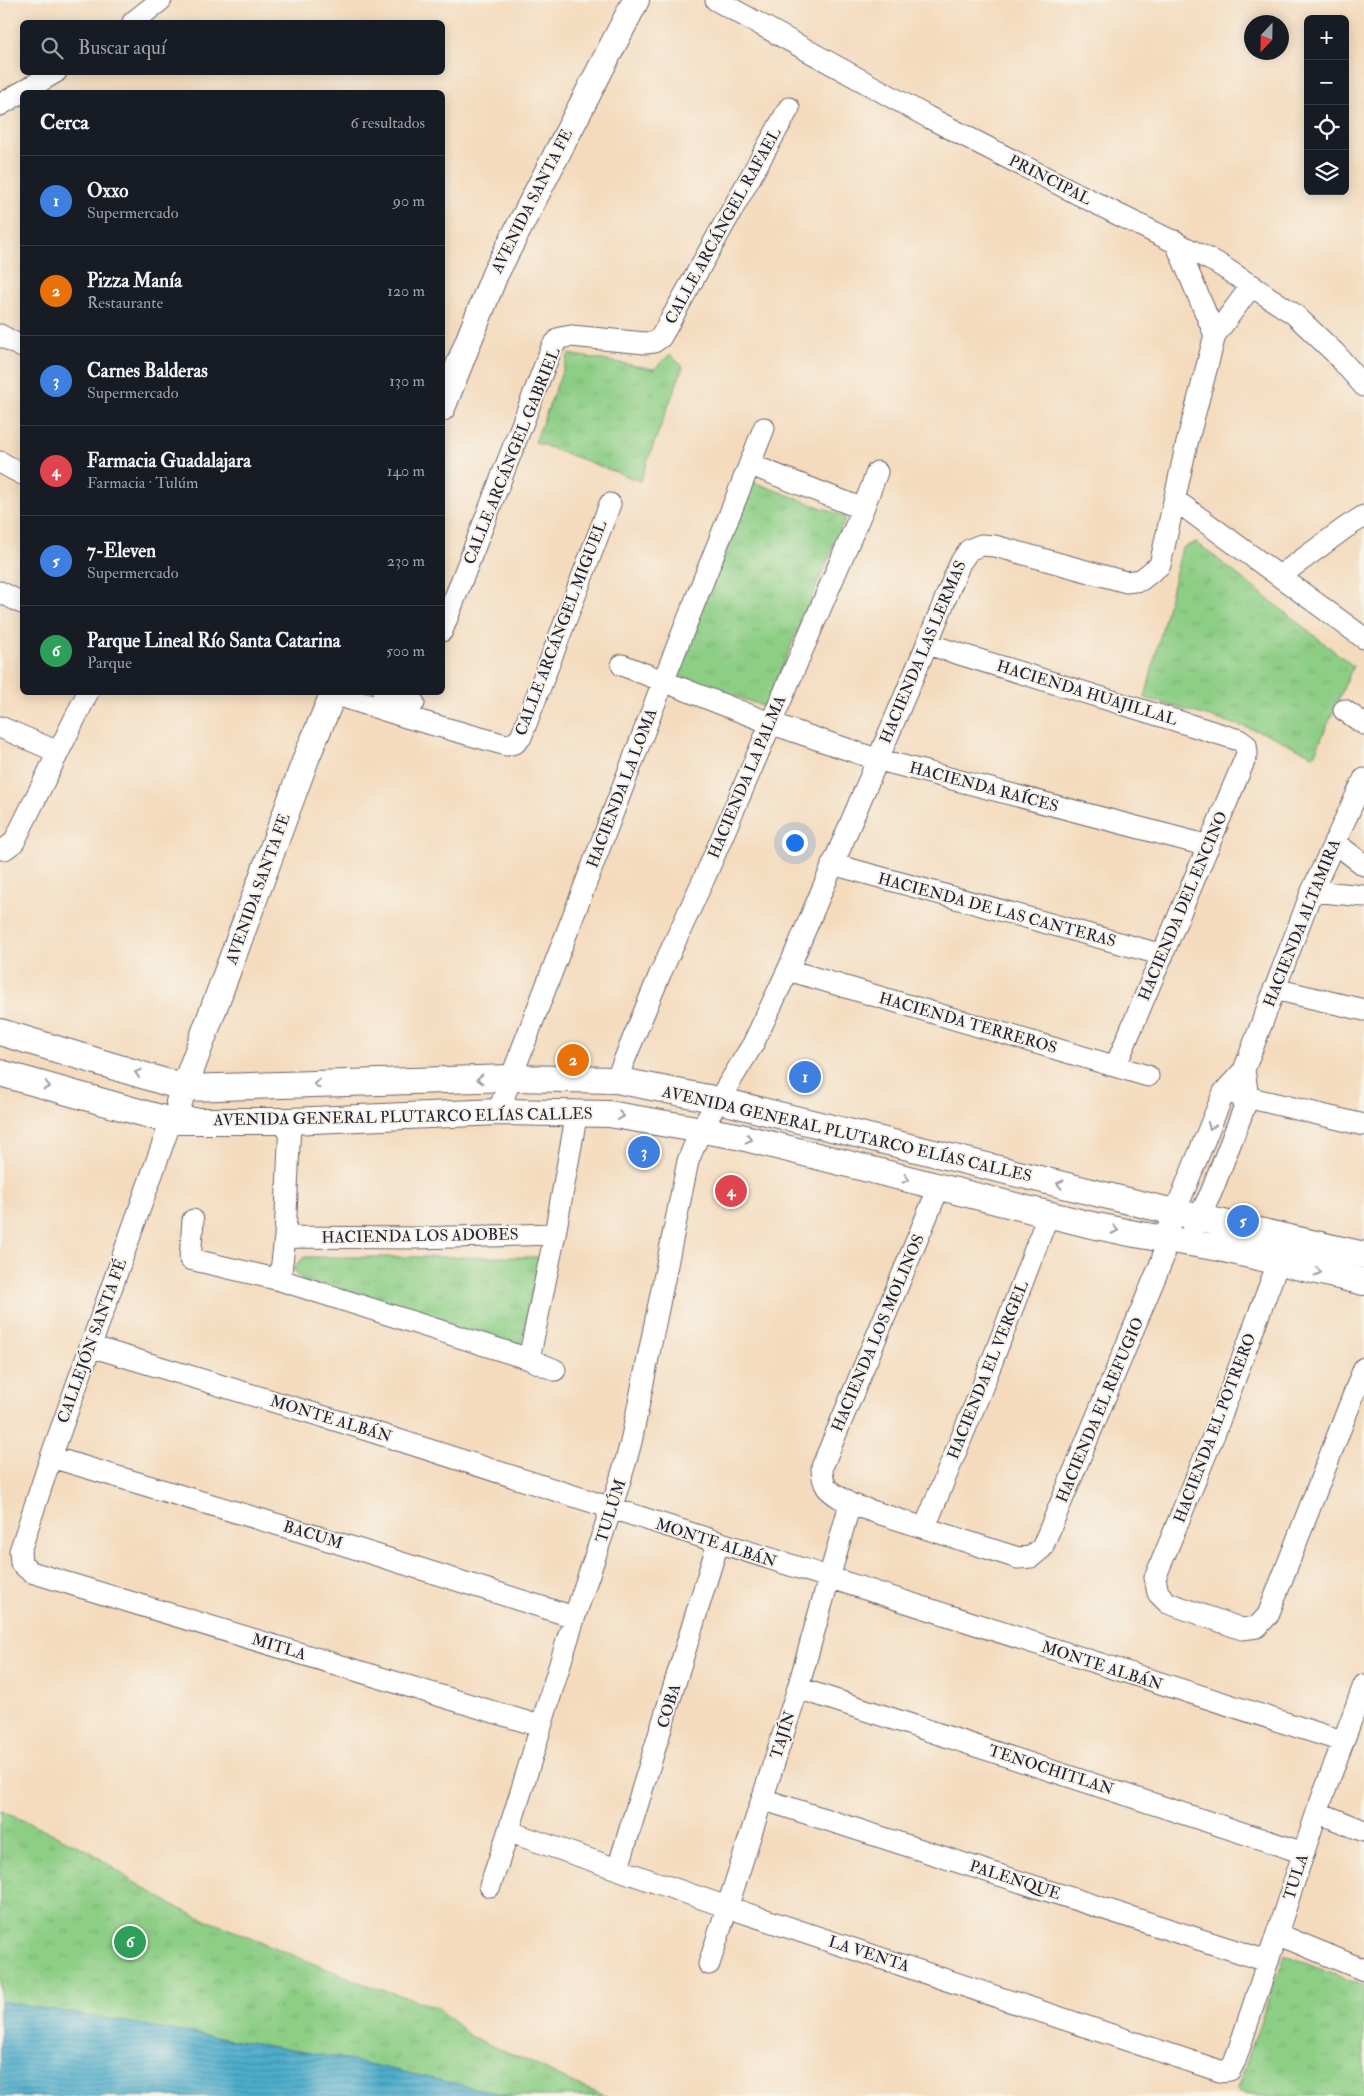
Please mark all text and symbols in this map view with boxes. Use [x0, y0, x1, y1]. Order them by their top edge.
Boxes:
north arrow [1244, 15, 1289, 60]
map controls [1304, 15, 1349, 195]
button: + [1304, 15, 1349, 60]
search box [20, 20, 445, 75]
icon: search [38, 34, 66, 62]
text: Buscar aquí [78, 36, 166, 60]
button: − [1304, 60, 1349, 105]
button: locate [1304, 105, 1349, 150]
text: Cerca [40, 109, 89, 136]
text: 6 resultados [350, 113, 425, 133]
street label: CALLE ARCÁNGEL RAFAEL [660, 123, 786, 328]
street label: AVENIDA SANTA FE [487, 126, 577, 277]
button: layers [1304, 150, 1349, 195]
street label: PRINCIPAL [1005, 151, 1095, 210]
text: Oxxo [87, 179, 128, 203]
text: 1 [53, 191, 59, 211]
text: 90 m [393, 191, 425, 211]
text: Supermercado [87, 203, 178, 223]
text: Pizza Manía [87, 269, 182, 293]
text: 2 [52, 281, 60, 301]
text: 120 m [387, 281, 425, 301]
text: Restaurante [87, 293, 163, 313]
street label: CALLE ARCÁNGEL GABRIEL [458, 344, 565, 567]
text: Carnes Balderas [87, 359, 208, 383]
text: 3 [53, 371, 59, 391]
text: 130 m [389, 371, 425, 391]
text: Supermercado [87, 383, 178, 403]
text: Farmacia Guadalajara [87, 449, 251, 473]
text: 4 [52, 461, 60, 481]
text: 140 m [387, 461, 425, 481]
text: Farmacia · Tulúm [87, 473, 199, 493]
street label: CALLE ARCÁNGEL MIGUEL [510, 517, 612, 738]
text: 7-Eleven [87, 539, 156, 563]
text: 5 [52, 551, 60, 571]
text: 230 m [387, 551, 425, 571]
street label: HACIENDA LAS LERMAS [875, 557, 971, 747]
text: Supermercado [87, 563, 178, 583]
text: Parque Lineal Río Santa Catarina [87, 629, 341, 653]
text: 6 [52, 641, 60, 661]
text: 500 m [386, 641, 425, 661]
text: Parque [87, 653, 132, 673]
street label: HACIENDA HUAJILLAL [994, 656, 1180, 731]
street label: HACIENDA LA PALMA [704, 692, 790, 862]
street label: HACIENDA LA LOMA [582, 706, 662, 870]
street label: HACIENDA RAÍCES [907, 757, 1061, 817]
street label: HACIENDA DEL ENCINO [1134, 808, 1232, 1004]
street label: AVENIDA SANTA FE [221, 811, 295, 968]
your location [782, 830, 808, 856]
street label: HACIENDA ALTAMIRA [1259, 836, 1345, 1010]
street label: HACIENDA DE LAS CANTERAS [876, 869, 1118, 951]
street label: HACIENDA TERREROS [877, 988, 1059, 1058]
pin: 2 [557, 1041, 589, 1079]
pin: 1 [789, 1058, 821, 1096]
one-way arrow [134, 1069, 143, 1079]
one-way arrow [476, 1074, 484, 1084]
one-way arrow [313, 1079, 321, 1089]
one-way arrow [43, 1080, 51, 1090]
street label: AVENIDA GENERAL PLUTARCO ELÍAS CALLES [659, 1081, 1034, 1186]
street label: AVENIDA GENERAL PLUTARCO ELÍAS CALLES [212, 1104, 593, 1130]
one-way arrow [617, 1110, 626, 1120]
one-way arrow [1206, 1121, 1217, 1130]
pin: 3 [628, 1133, 660, 1171]
one-way arrow [744, 1133, 753, 1144]
pin: 4 [715, 1172, 747, 1210]
one-way arrow [902, 1173, 911, 1184]
one-way arrow [1056, 1179, 1065, 1190]
pin: 5 [1227, 1202, 1259, 1240]
street label: HACIENDA LOS ADOBES [321, 1224, 519, 1248]
one-way arrow [1111, 1224, 1120, 1235]
street label: HACIENDA LOS MOLINOS [827, 1231, 929, 1435]
street label: CALLEJÓN SANTA FÉ [52, 1256, 132, 1426]
one-way arrow [1314, 1266, 1323, 1277]
street label: HACIENDA EL VERGEL [943, 1278, 1033, 1462]
street label: HACIENDA EL REFUGIO [1052, 1314, 1148, 1506]
street label: HACIENDA EL POTRERO [1170, 1330, 1260, 1526]
street label: MONTE ALBÁN [268, 1390, 395, 1447]
street label: TULÚM [590, 1476, 631, 1545]
street label: MONTE ALBÁN [653, 1513, 780, 1572]
street label: BACUM [281, 1517, 345, 1553]
street label: MITLA [249, 1629, 309, 1665]
street label: MONTE ALBÁN [1039, 1636, 1166, 1695]
street label: COBA [653, 1681, 685, 1731]
street label: TAJÍN [766, 1708, 801, 1761]
street label: TENOCHITLAN [986, 1740, 1117, 1800]
street label: TULA [1279, 1851, 1313, 1903]
street label: PALENQUE [967, 1856, 1063, 1904]
pin: 6 [114, 1923, 146, 1961]
street label: LA VENTA [826, 1931, 912, 1977]

